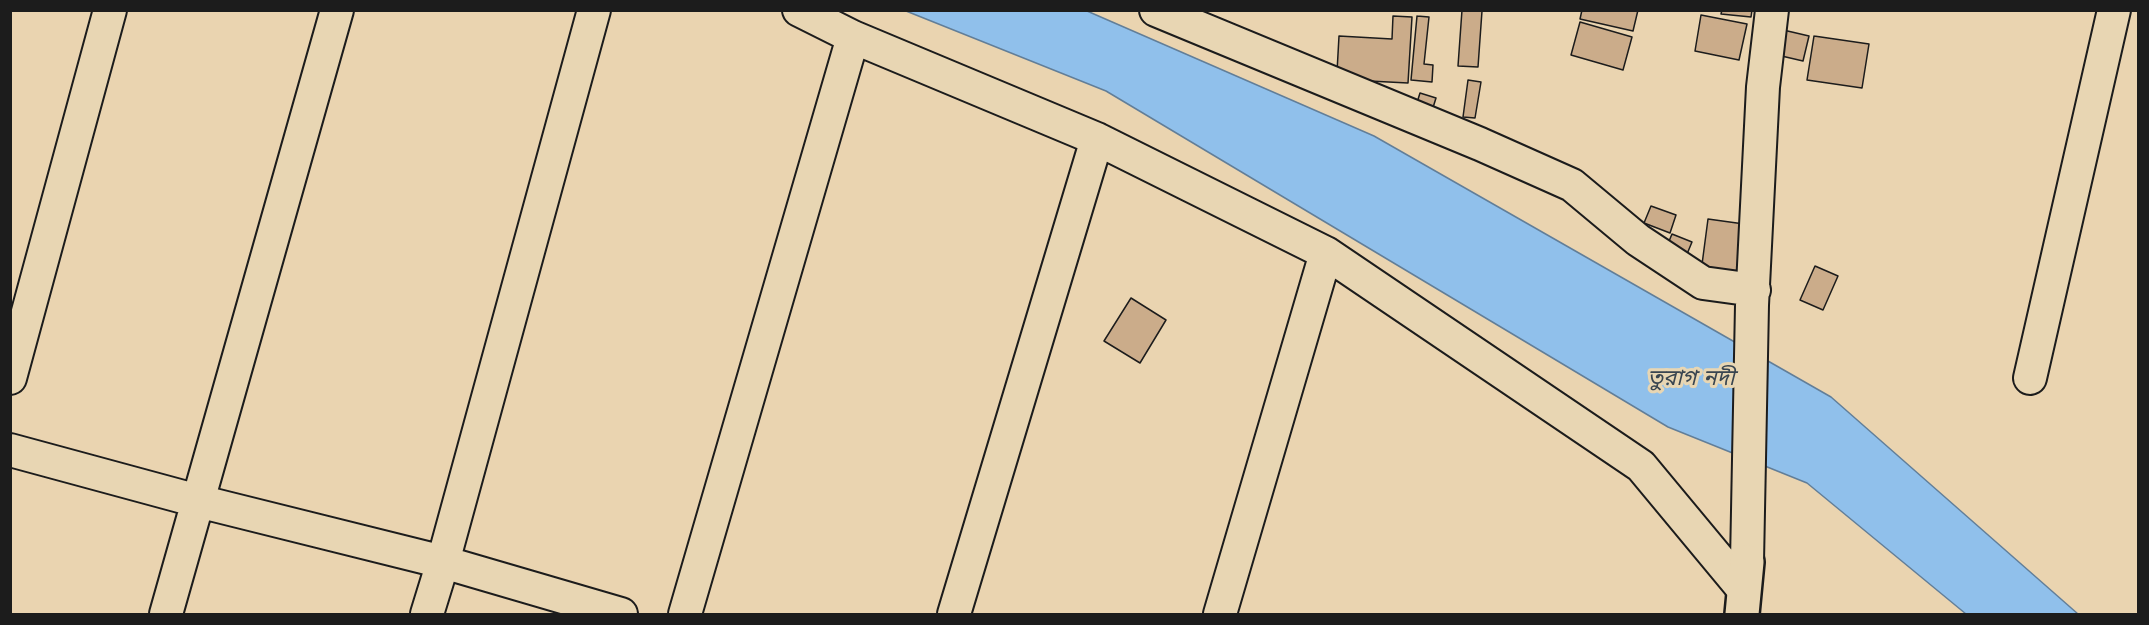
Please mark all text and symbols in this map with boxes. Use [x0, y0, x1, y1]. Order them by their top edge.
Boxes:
water label: তুরাগ নদী [1647, 365, 1735, 391]

